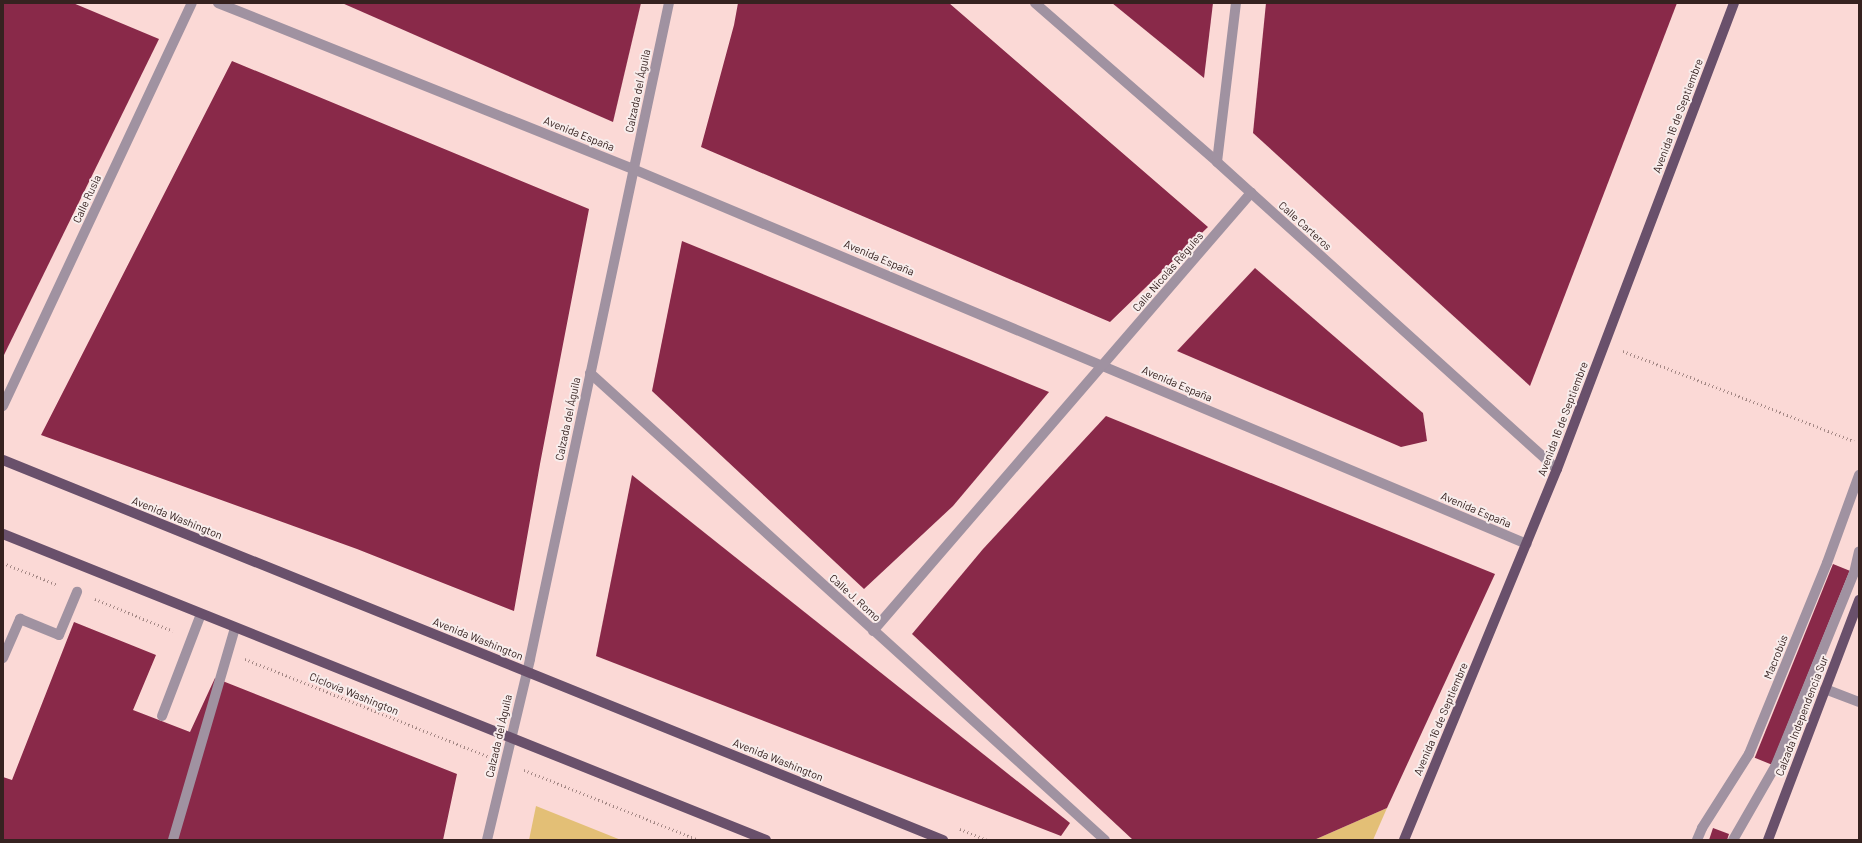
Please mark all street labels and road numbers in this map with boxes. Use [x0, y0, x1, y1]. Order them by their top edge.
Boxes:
street label: Calzada del Águila [623, 48, 653, 134]
street label: Avenida 16 de Septiembre [1650, 57, 1706, 175]
street label: Avenida España [542, 114, 616, 154]
street label: Calle Rusia [70, 173, 104, 225]
street label: Calle Carteros [1276, 199, 1334, 253]
street label: Calle Nicolás Régules [1130, 230, 1206, 314]
street label: Avenida España [842, 237, 916, 279]
street label: Avenida 16 de Septiembre [1535, 360, 1591, 478]
street label: Avenida España [1140, 363, 1214, 405]
street label: Calzada del Águila [553, 376, 583, 462]
street label: Avenida España [1439, 489, 1513, 531]
street label: Avenida Washington [130, 494, 224, 542]
street label: Calle J. Romo [827, 572, 883, 624]
street label: Avenida Washington [431, 615, 525, 663]
street label: Macrobús [1761, 633, 1791, 681]
street label: Calzada Independencia Sur [1773, 654, 1831, 778]
street label: Avenida 16 de Septiembre [1411, 660, 1471, 778]
street label: Ciclovía Washington [307, 670, 401, 718]
street label: Calzada del Águila [483, 693, 515, 779]
street label: Avenida Washington [731, 736, 825, 784]

